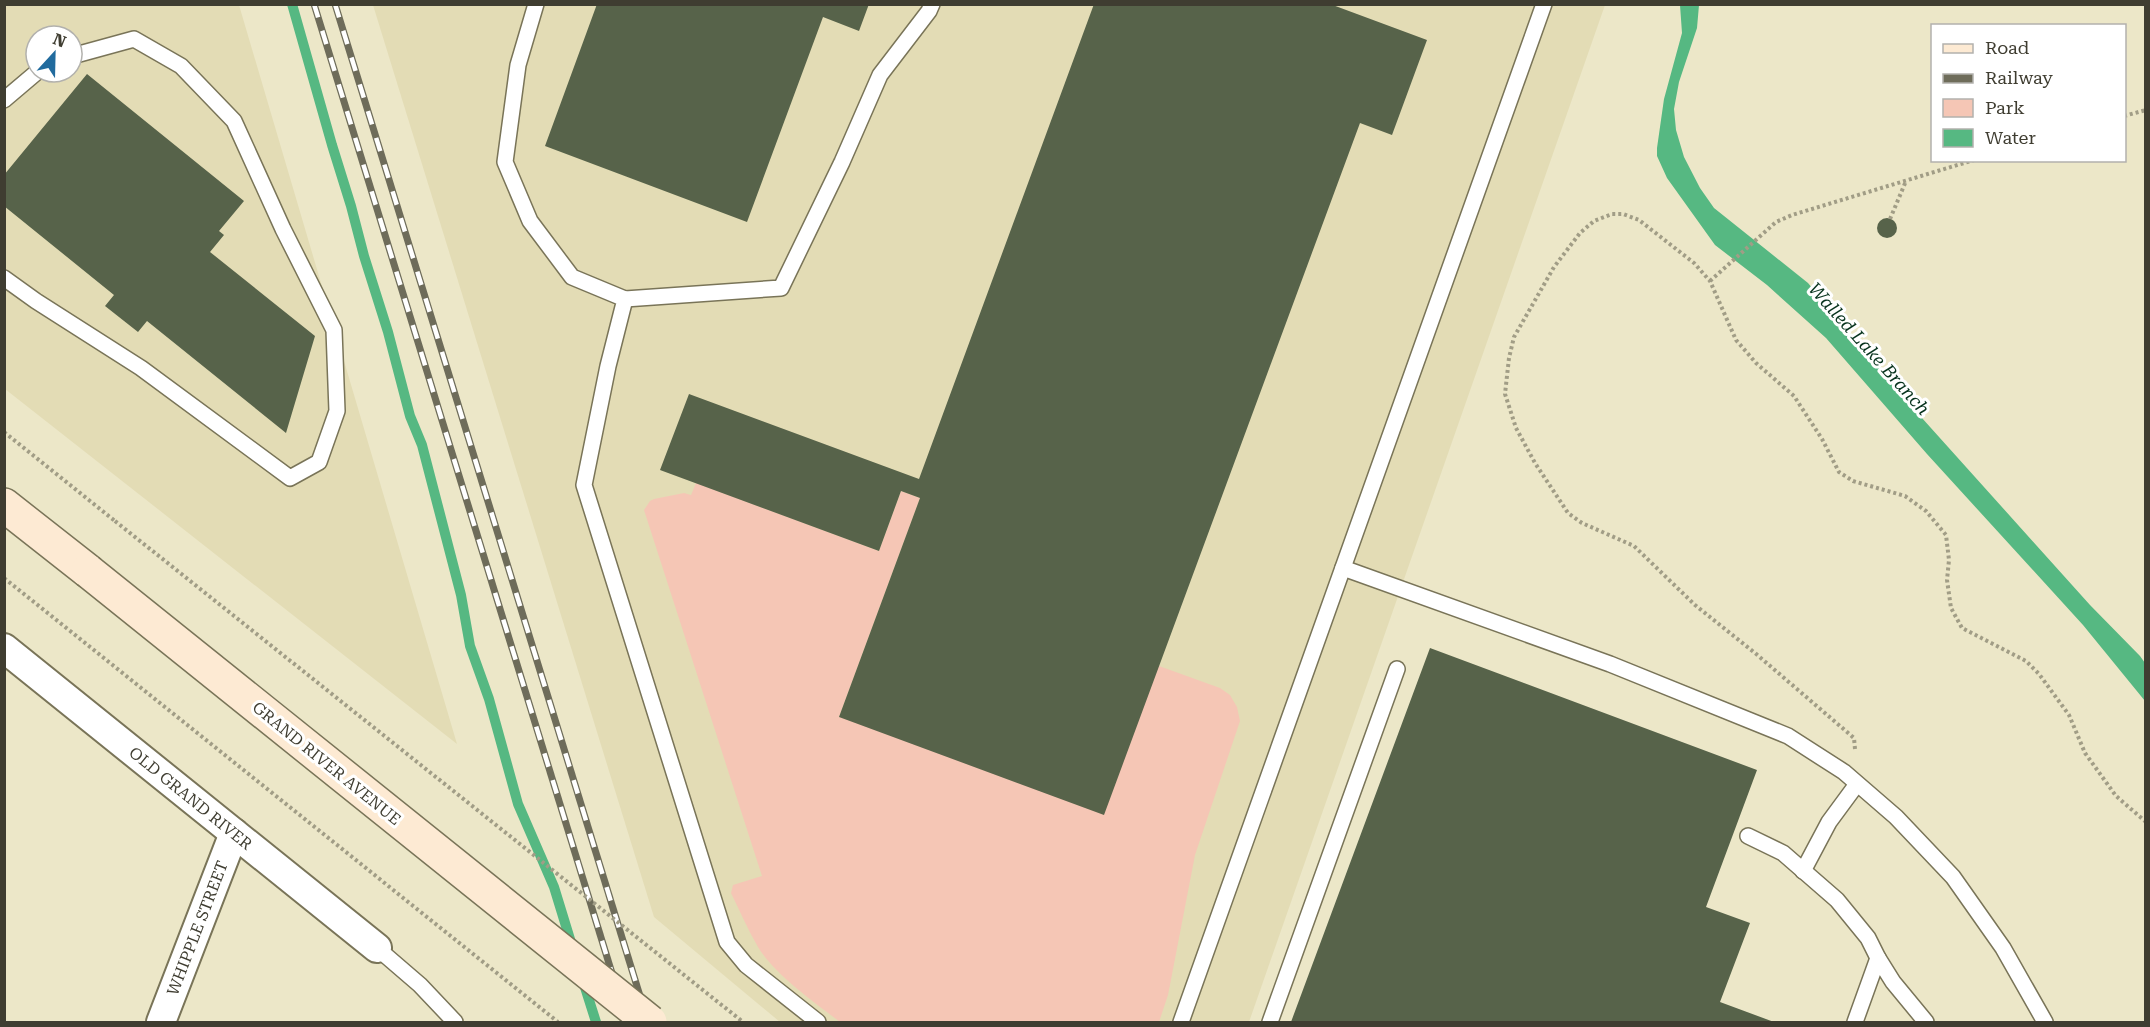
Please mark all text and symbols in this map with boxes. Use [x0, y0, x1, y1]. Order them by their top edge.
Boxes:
north arrow [24, 24, 84, 84]
legend [1931, 24, 2126, 162]
text: N [50, 29, 69, 52]
text: Road [1985, 37, 2030, 58]
text: Railway [1985, 67, 2053, 88]
text: Park [1985, 97, 2025, 118]
text: Water [1985, 127, 2036, 148]
water label: Walled Lake Branch [1804, 278, 1934, 419]
street label: GRAND RIVER AVENUE [249, 698, 405, 829]
street label: OLD GRAND RIVER [125, 743, 256, 854]
street label: WHIPPLE STREET [163, 858, 232, 998]

